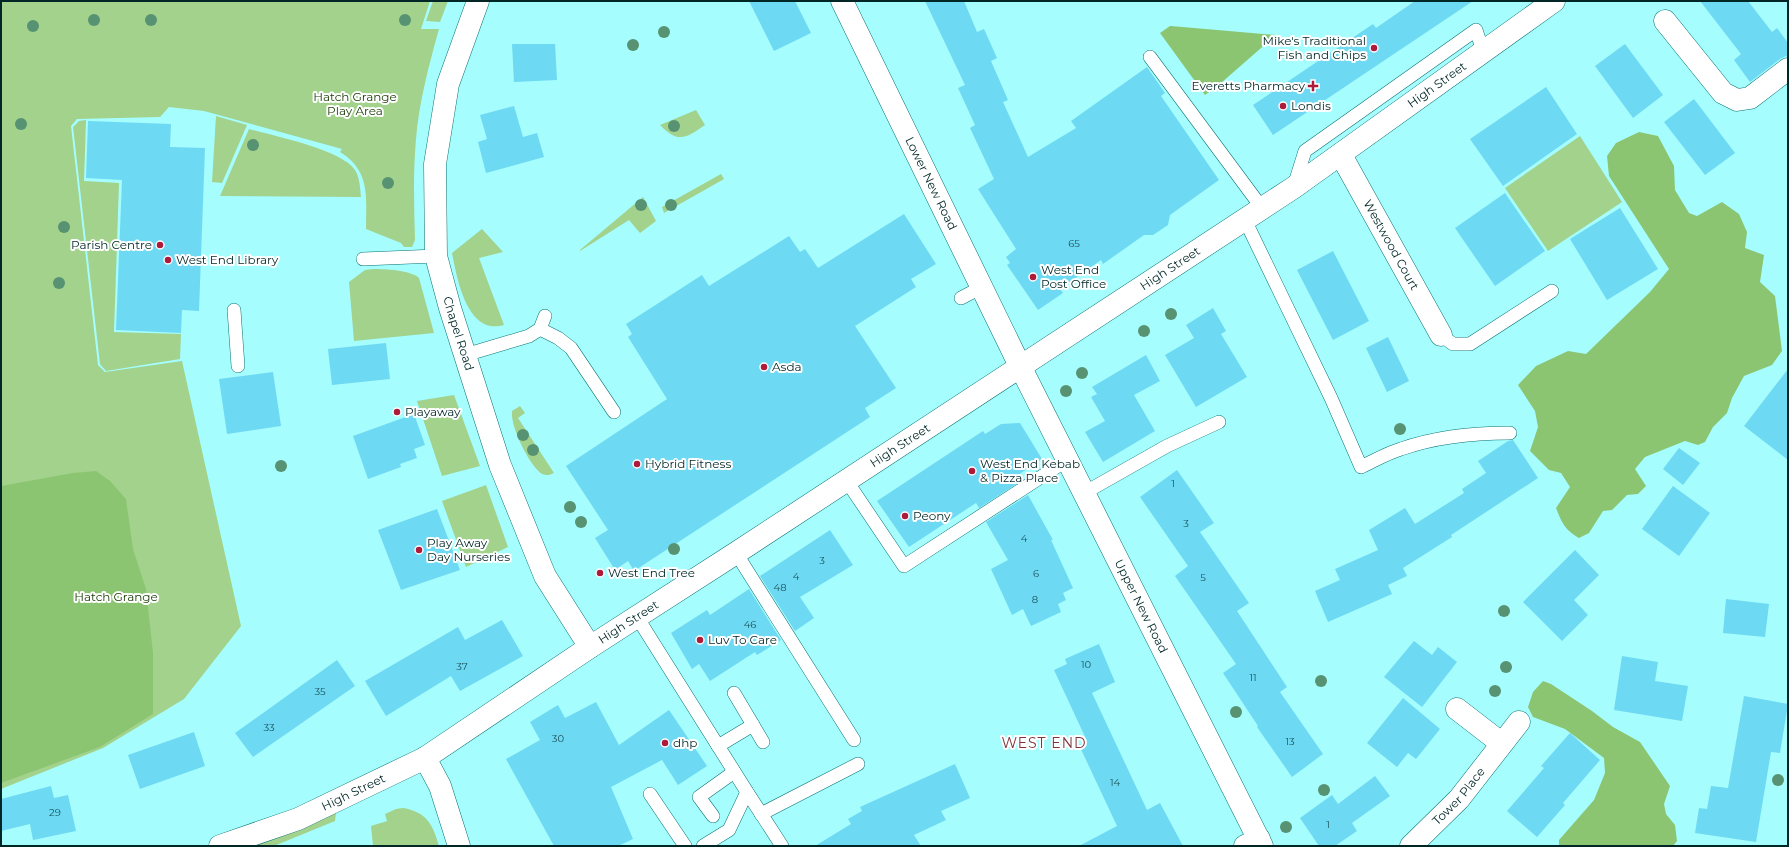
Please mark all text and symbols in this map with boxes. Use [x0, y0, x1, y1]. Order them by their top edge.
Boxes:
place label: Mike's Traditional Fish and Chips [1263, 33, 1366, 62]
marker: Mike's Traditional Fish and Chips [1369, 43, 1379, 53]
street label: High Street [1404, 58, 1469, 111]
place label: Everetts Pharmacy [1191, 78, 1305, 93]
marker: Everetts Pharmacy [1308, 81, 1318, 91]
park label: Hatch Grange Play Area [313, 89, 397, 118]
place label: Londis [1291, 98, 1331, 113]
marker: Londis [1278, 101, 1288, 111]
street label: Lower New Road [902, 134, 961, 232]
street label: Westwood Court [1360, 197, 1423, 293]
place label: Parish Centre [71, 237, 152, 252]
house number: 65 [1068, 237, 1080, 250]
marker: Parish Centre [155, 240, 165, 250]
street label: High Street [1137, 243, 1203, 293]
place label: West End Library [176, 252, 279, 267]
marker: West End Library [163, 255, 173, 265]
place label: West End Post Office [1041, 262, 1106, 291]
marker: West End Post Office [1028, 272, 1038, 282]
street label: Chapel Road [440, 295, 477, 372]
place label: Asda [772, 359, 802, 374]
marker: Asda [759, 362, 769, 372]
place label: Playaway [405, 404, 461, 419]
marker: Playaway [392, 407, 402, 417]
street label: High Street [867, 420, 933, 470]
place label: Hybrid Fitness [645, 456, 731, 471]
place label: West End Kebab & Pizza Place [980, 456, 1080, 485]
marker: Hybrid Fitness [632, 459, 642, 469]
marker: West End Kebab & Pizza Place [967, 466, 977, 476]
house number: 1 [1171, 477, 1175, 490]
place label: Peony [913, 508, 951, 523]
marker: Peony [900, 511, 910, 521]
house number: 3 [1183, 517, 1189, 530]
house number: 4 [1021, 532, 1028, 545]
place label: Play Away Day Nurseries [427, 535, 510, 564]
marker: Play Away Day Nurseries [414, 545, 424, 555]
house number: 3 [819, 554, 825, 567]
street label: Upper New Road [1112, 557, 1171, 655]
place label: West End Tree [608, 565, 695, 580]
house number: 6 [1033, 567, 1039, 580]
marker: West End Tree [595, 568, 605, 578]
house number: 4 [793, 570, 800, 583]
house number: 5 [1200, 571, 1206, 584]
house number: 48 [773, 581, 787, 594]
park label: Hatch Grange [74, 589, 158, 604]
house number: 8 [1032, 593, 1038, 606]
street label: High Street [595, 597, 661, 647]
house number: 46 [744, 618, 756, 631]
place label: Luv To Care [708, 632, 777, 647]
marker: Luv To Care [695, 635, 705, 645]
house number: 10 [1081, 658, 1091, 671]
house number: 37 [456, 660, 468, 673]
house number: 11 [1249, 671, 1257, 684]
house number: 35 [314, 685, 326, 698]
house number: 33 [263, 721, 275, 734]
house number: 30 [552, 732, 565, 745]
district label: WEST END [1001, 734, 1087, 752]
place label: dhp [673, 735, 697, 750]
house number: 13 [1285, 735, 1295, 748]
marker: dhp [660, 738, 670, 748]
street label: Tower Place [1429, 764, 1488, 828]
street label: High Street [319, 770, 388, 814]
house number: 14 [1110, 776, 1120, 789]
house number: 29 [49, 806, 61, 819]
house number: 1 [1326, 818, 1330, 831]

